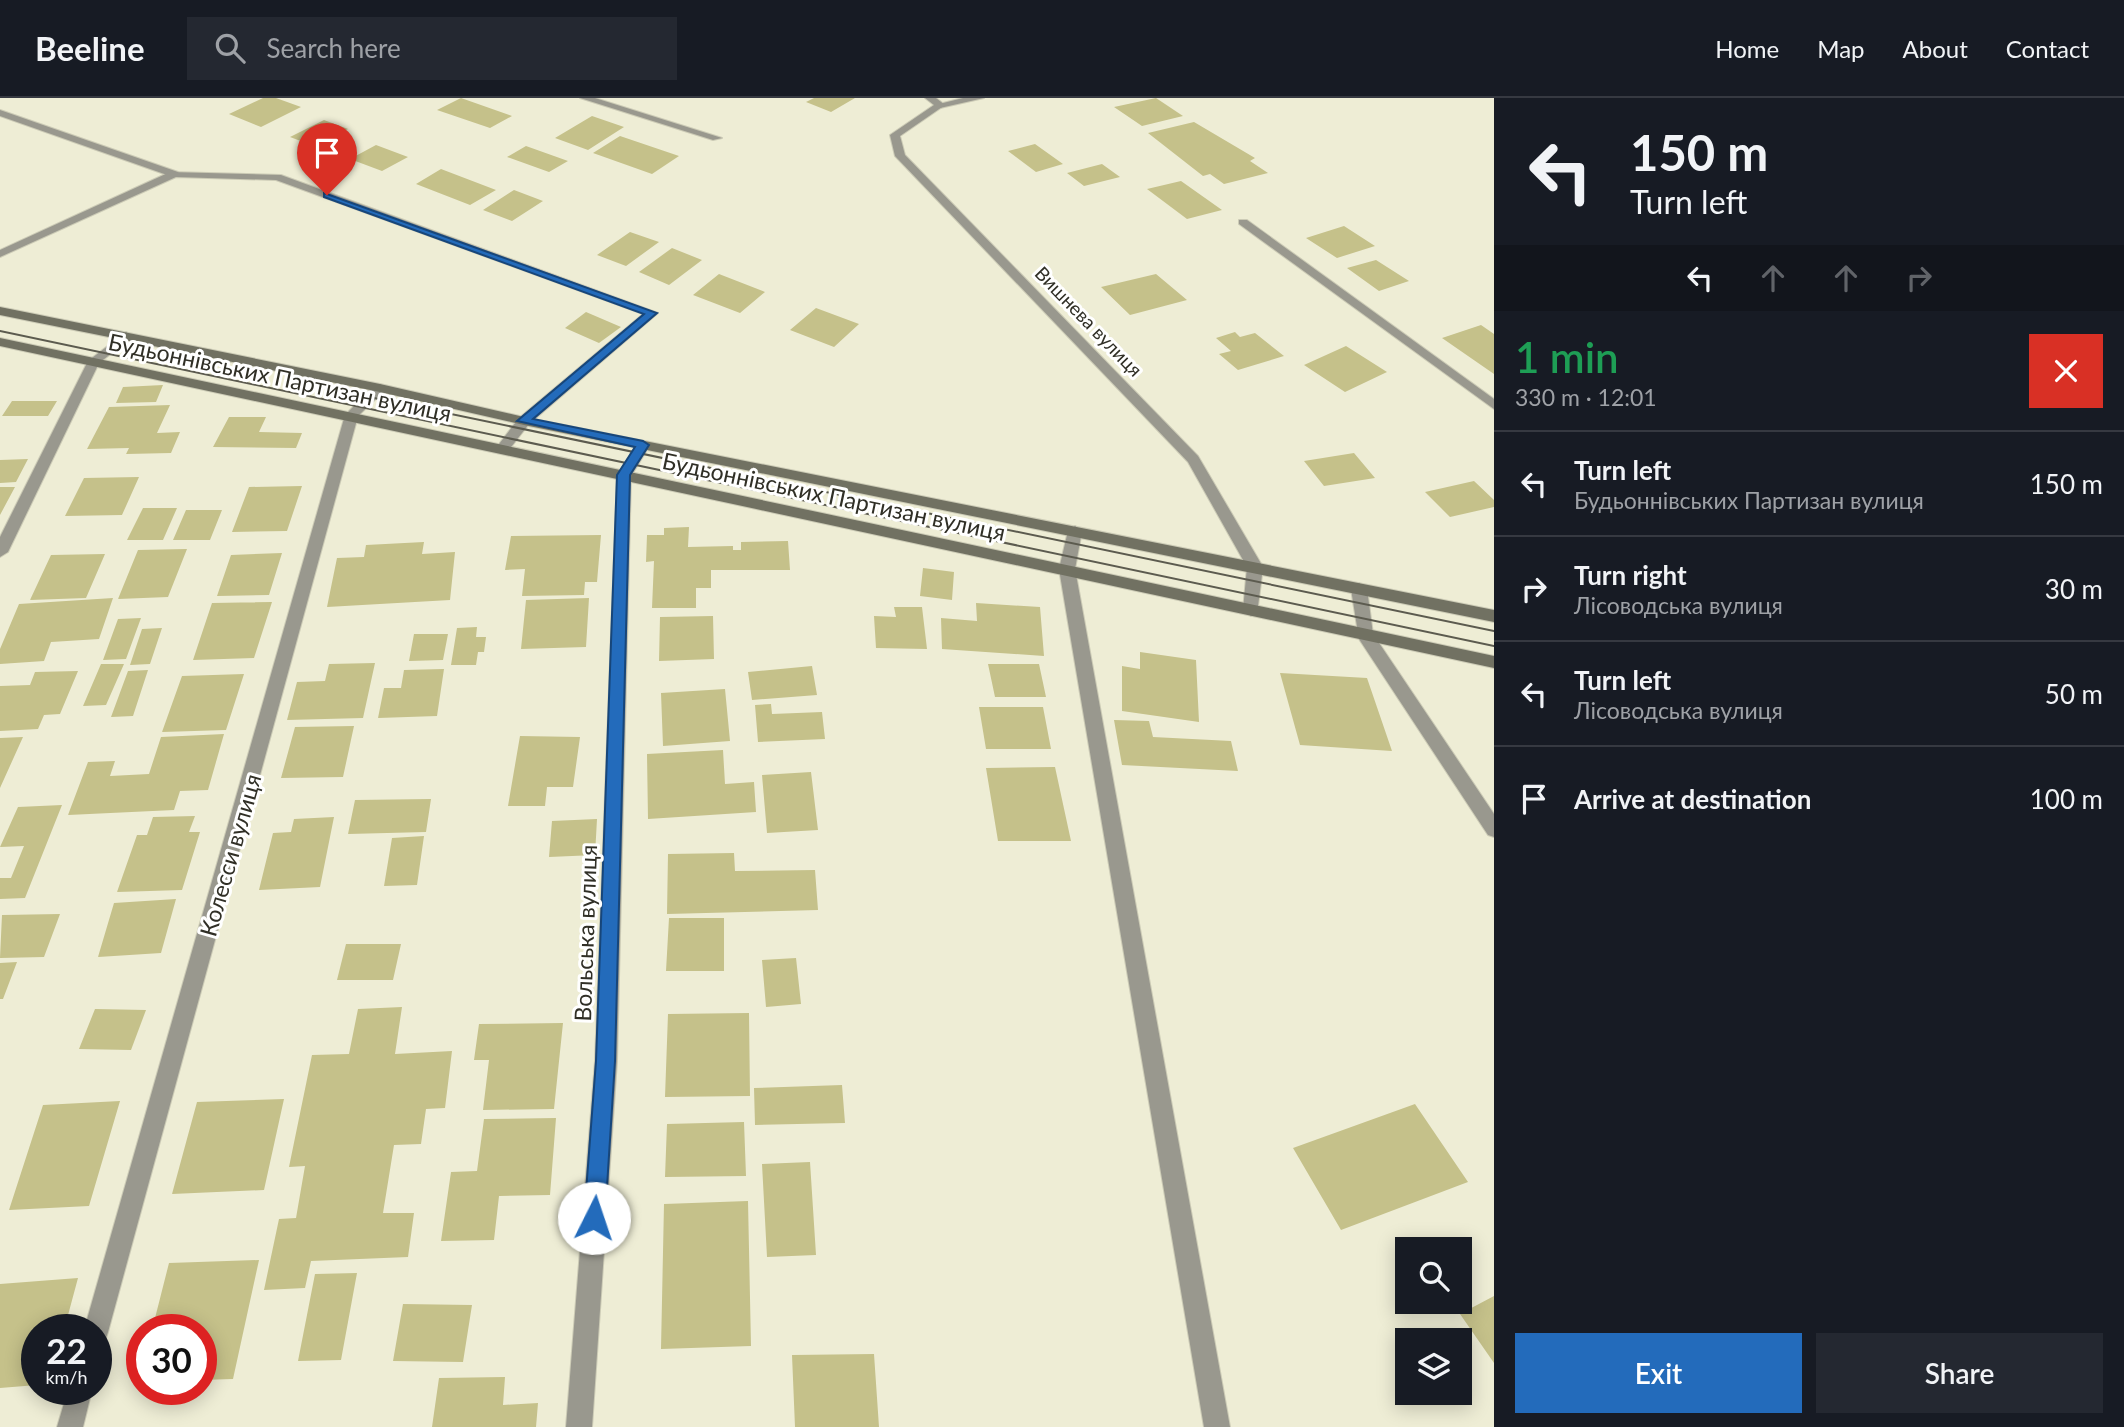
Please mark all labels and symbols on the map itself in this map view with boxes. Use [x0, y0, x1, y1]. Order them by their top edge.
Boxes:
pin [297, 123, 357, 195]
street label: Вишнева вулиця [1031, 261, 1147, 381]
street label: Будьоннівських Партизан вулиця [106, 327, 454, 427]
street label: Будьоннівських Партизан вулиця [660, 446, 1008, 546]
street label: Колесси вулиця [193, 771, 267, 939]
street label: Вольська вулиця [568, 844, 602, 1022]
position arrow [557, 1181, 631, 1255]
speed limit sign: 30 [126, 1314, 217, 1405]

